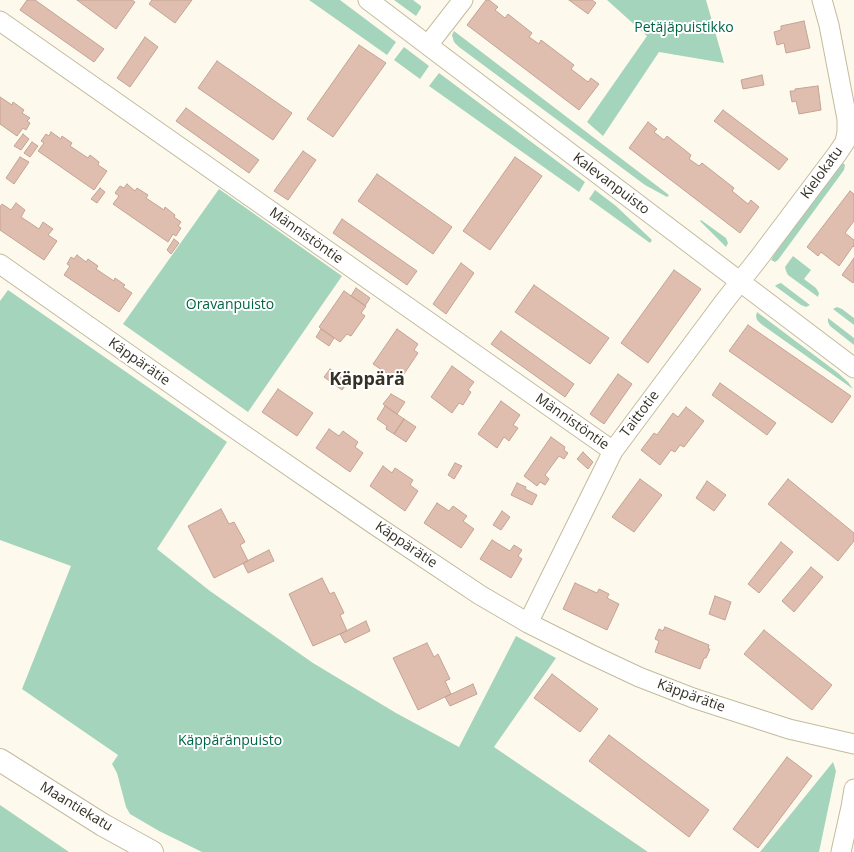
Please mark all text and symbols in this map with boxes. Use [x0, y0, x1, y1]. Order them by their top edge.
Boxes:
park label: Petäjäpuistikko [634, 20, 734, 36]
street label: Kielokatu [797, 144, 847, 202]
street label: Kalevanpuisto [569, 150, 653, 218]
street label: Männistöntie [266, 204, 346, 268]
park label: Oravanpuisto [186, 297, 274, 313]
street label: Käppärätie [105, 335, 173, 389]
district label: Käppärä [329, 369, 405, 391]
street label: Taittotie [617, 387, 663, 441]
street label: Männistöntie [532, 390, 612, 454]
street label: Käppärätie [372, 518, 440, 572]
street label: Käppärätie [655, 676, 727, 716]
park label: Käppäränpuisto [178, 733, 282, 749]
street label: Maantiekatu [37, 779, 115, 835]

